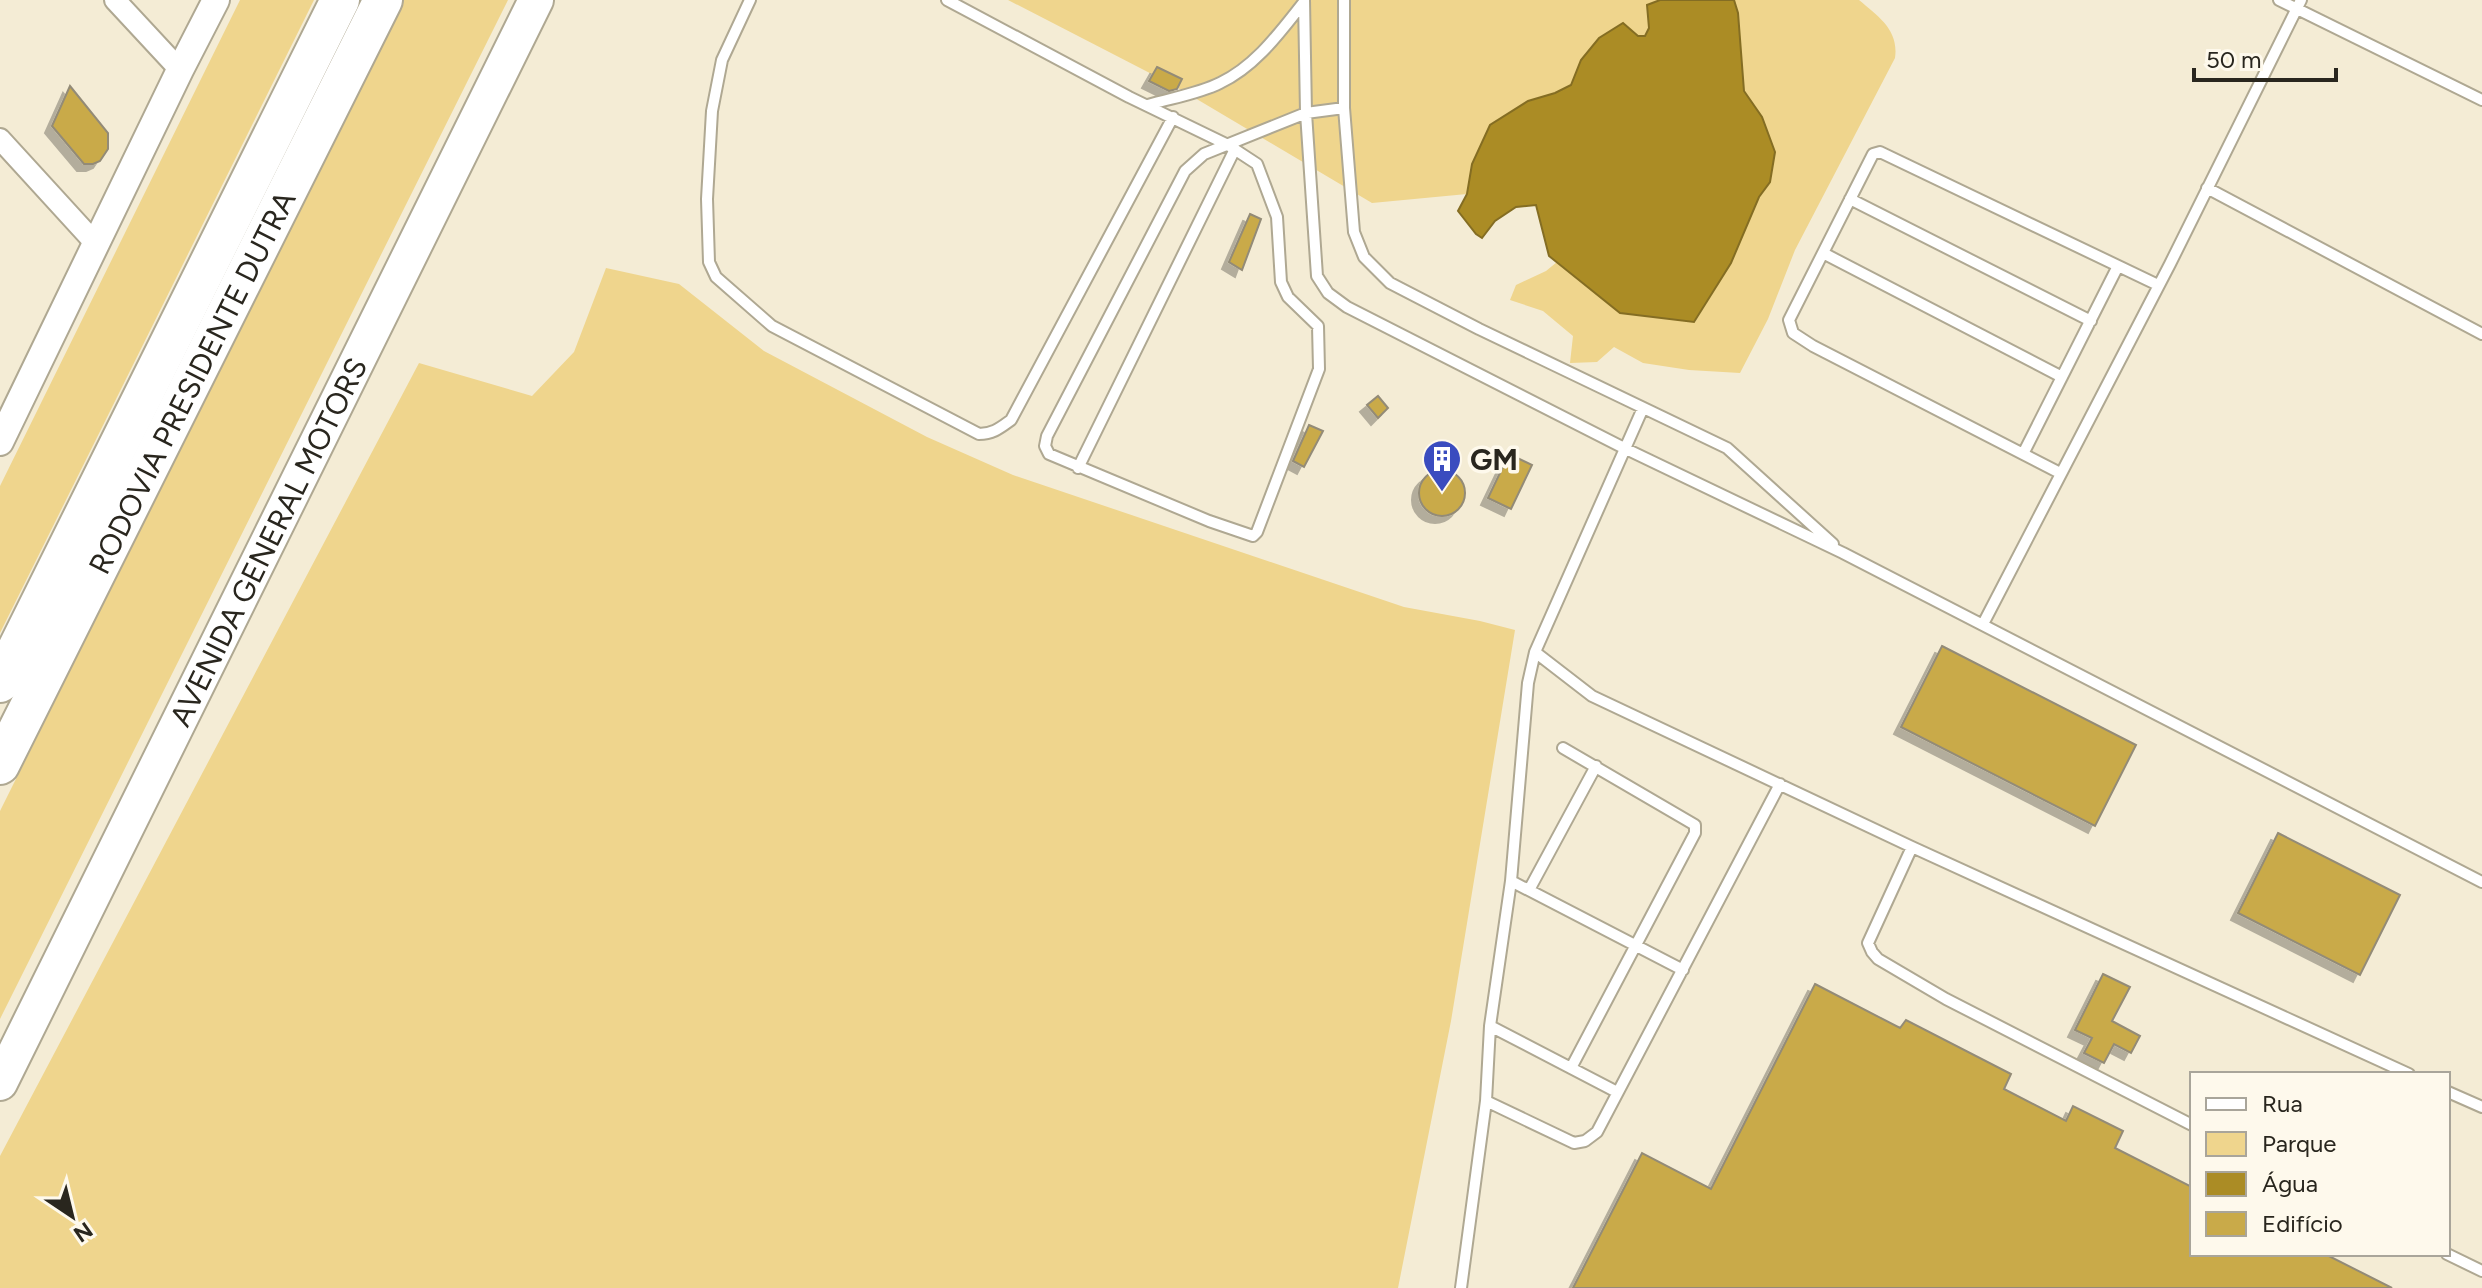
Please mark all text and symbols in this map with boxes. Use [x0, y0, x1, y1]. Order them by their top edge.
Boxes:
scale bar [2194, 32, 2336, 82]
text: 50 m [2206, 45, 2262, 74]
street label: RODOVIA PRESIDENTE DUTRA [80, 184, 303, 580]
street label: AVENIDA GENERAL MOTORS [161, 351, 375, 732]
building icon: GM [1421, 438, 1463, 493]
place label: GM [1470, 441, 1518, 478]
legend [2190, 1072, 2450, 1256]
text: Rua [2262, 1089, 2303, 1118]
text: Parque [2262, 1129, 2336, 1158]
text: Água [2262, 1169, 2318, 1198]
north arrow [32, 1176, 112, 1256]
text: Edifício [2262, 1209, 2343, 1238]
text: N [68, 1216, 98, 1248]

